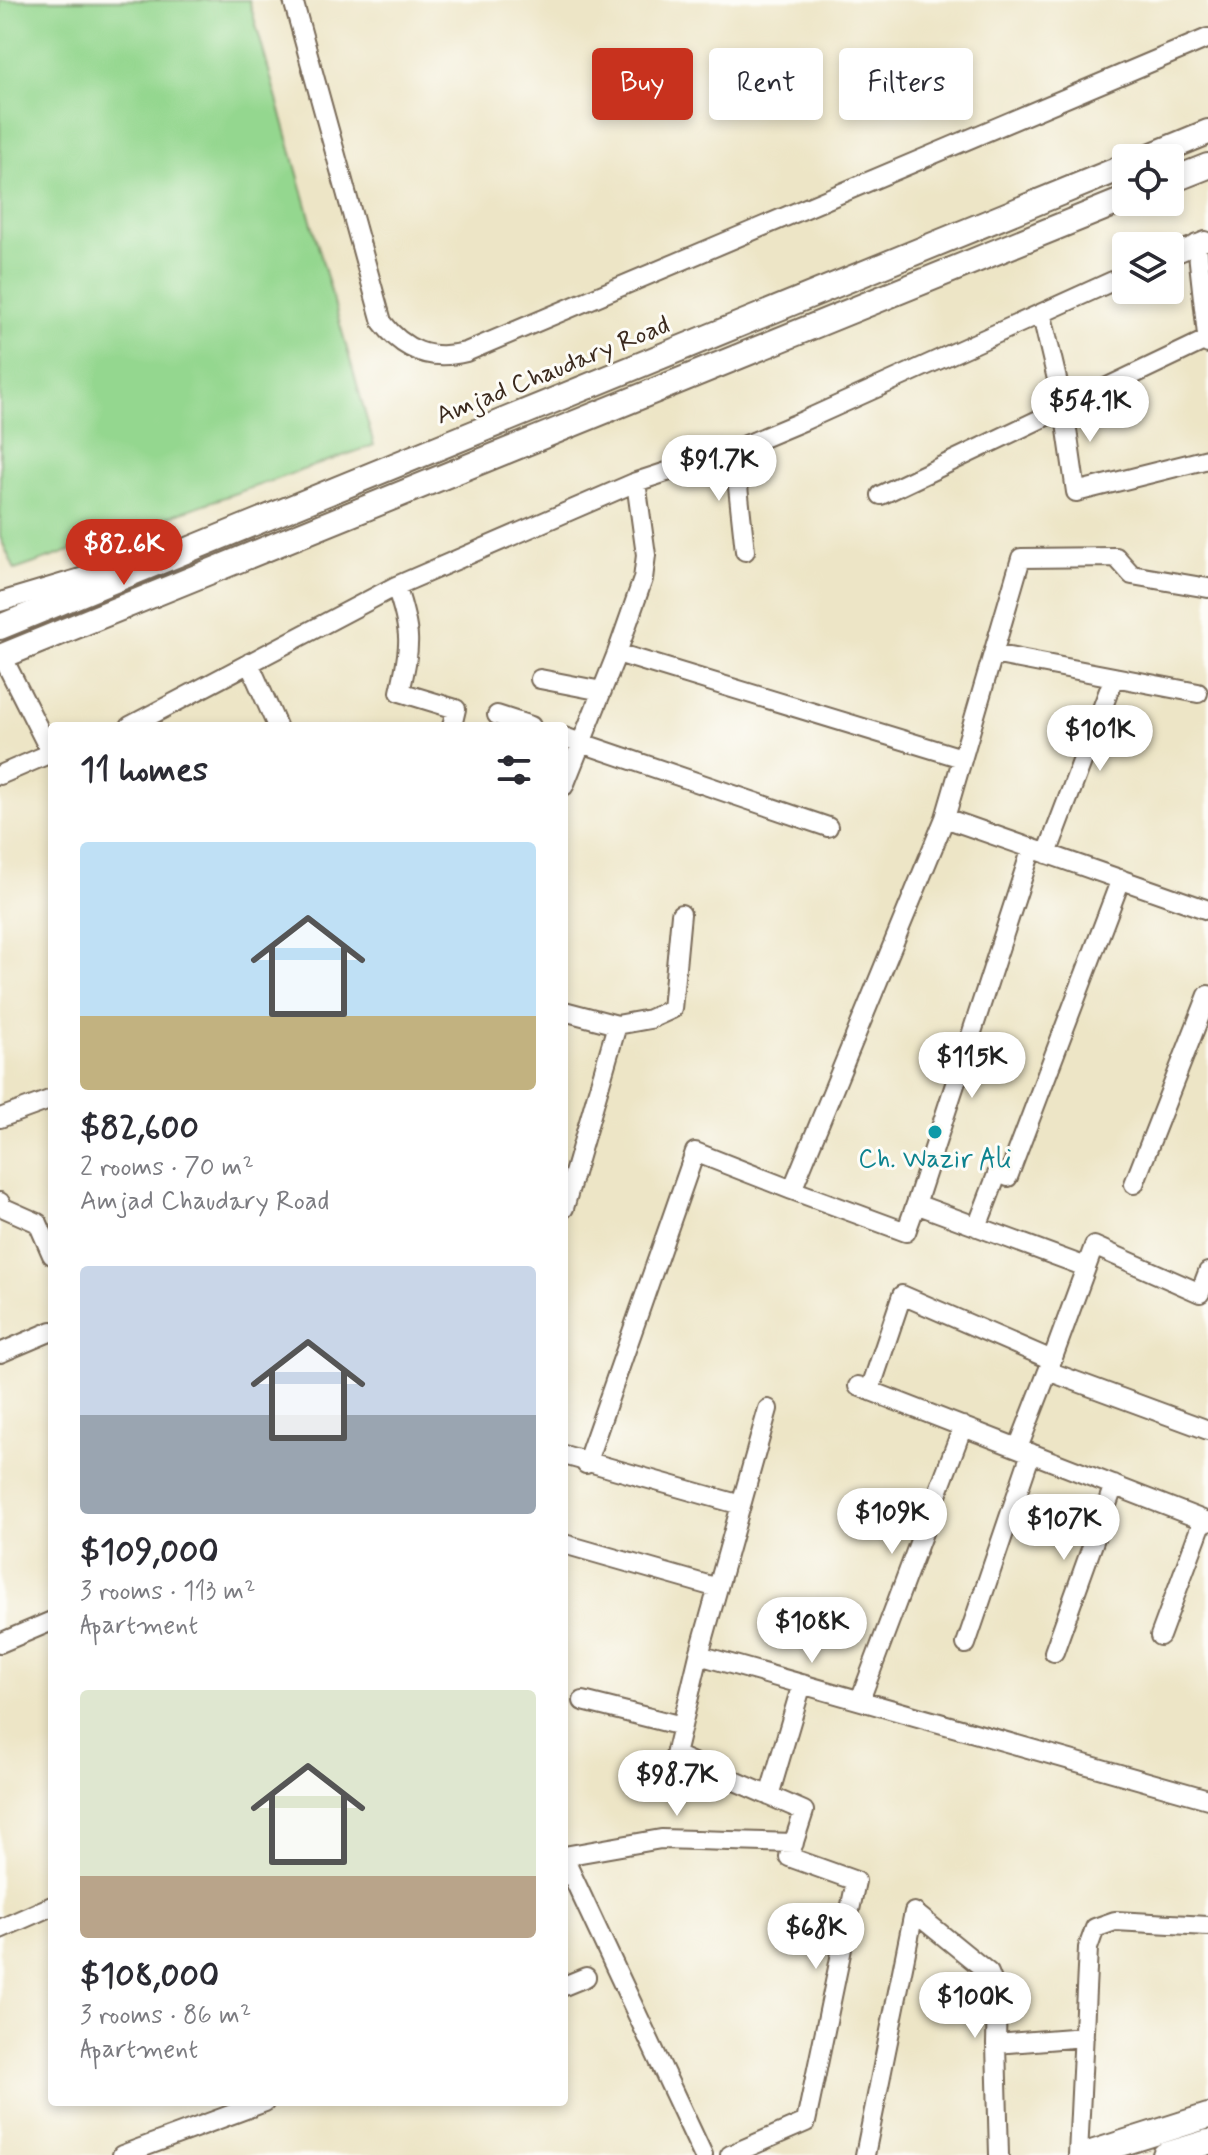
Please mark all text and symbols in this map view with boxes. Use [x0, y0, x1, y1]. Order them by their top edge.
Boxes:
chip: Buy [592, 48, 693, 120]
chip: Rent [709, 48, 823, 120]
chip: Filters [839, 48, 973, 120]
map controls [1112, 144, 1184, 304]
button: locate [1112, 144, 1184, 216]
button: layers [1112, 232, 1184, 304]
street label: Amjad Chaudary Road [431, 309, 675, 433]
pin: $54.1K [1025, 376, 1155, 444]
text: $54.1K [1049, 385, 1131, 419]
pin: $91.7K [654, 435, 784, 503]
text: $91.7K [680, 444, 758, 478]
pin: $82.6K [59, 519, 189, 587]
text: $82.6K [84, 528, 164, 562]
pin: $101K [1044, 705, 1156, 773]
text: $101K [1065, 714, 1135, 748]
text: 11 homes [80, 748, 208, 793]
icon: filters [492, 748, 536, 792]
icon: home [236, 894, 380, 1038]
pin: $115K [916, 1032, 1028, 1100]
text: $115K [937, 1041, 1007, 1075]
text: $82,600 [80, 1106, 199, 1151]
marker: Ch. Wazir Ali [926, 1123, 944, 1141]
place label: Ch. Wazir Ali [858, 1143, 1012, 1177]
text: 2 rooms · 70 m² [80, 1151, 254, 1185]
text: Amjad Chaudary Road [80, 1185, 329, 1219]
icon: home [236, 1318, 380, 1462]
pin: $109K [836, 1488, 948, 1556]
pin: $107K [1008, 1494, 1120, 1562]
text: $109K [855, 1497, 929, 1531]
text: $107K [1027, 1503, 1101, 1537]
text: $109,000 [80, 1530, 219, 1575]
text: 3 rooms · 113 m² [80, 1575, 256, 1609]
pin: $108K [756, 1597, 868, 1665]
text: $108K [775, 1606, 849, 1640]
text: Apartment [80, 1609, 198, 1643]
icon: home [236, 1742, 380, 1886]
pin: $98.7K [612, 1750, 742, 1818]
text: $98.7K [636, 1759, 718, 1793]
pin: $68K [769, 1903, 863, 1971]
text: $68K [785, 1912, 847, 1946]
text: $108,000 [80, 1954, 219, 1999]
pin: $100K [919, 1972, 1031, 2040]
text: $100K [937, 1981, 1013, 2015]
text: 3 rooms · 86 m² [80, 1999, 251, 2033]
text: Apartment [80, 2033, 198, 2067]

